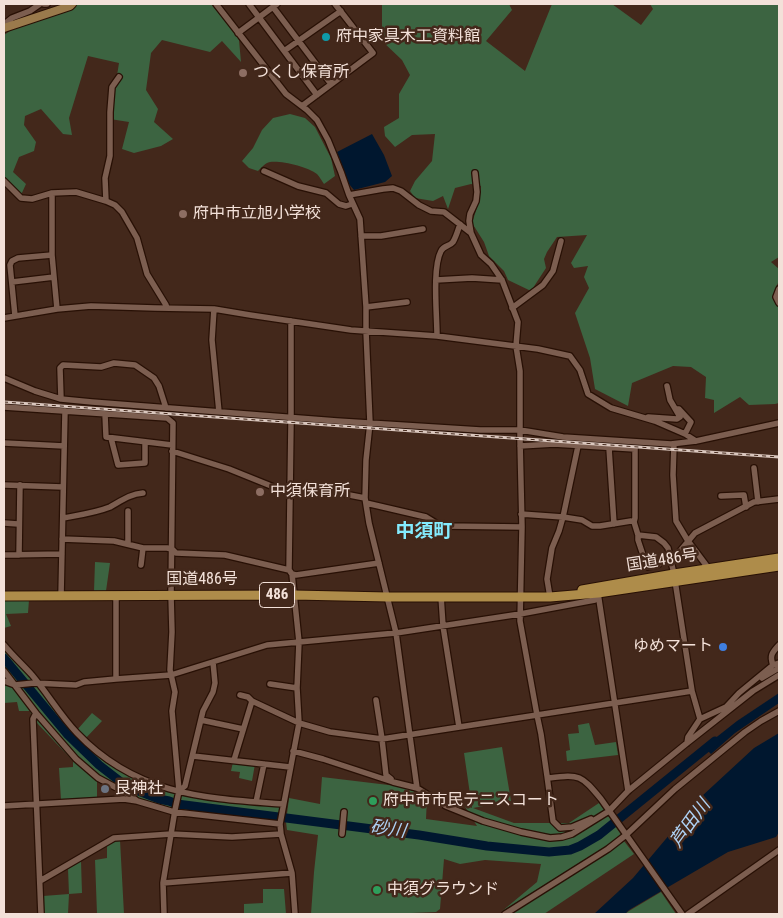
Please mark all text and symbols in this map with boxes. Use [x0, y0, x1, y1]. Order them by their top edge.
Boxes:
place label: 府中家具木工資料館 [336, 27, 480, 47]
marker: 府中家具木工資料館 [320, 31, 332, 43]
place label: つくし保育所 [253, 63, 349, 83]
marker: つくし保育所 [237, 67, 249, 79]
place label: 府中市立旭小学校 [193, 204, 321, 224]
marker: 府中市立旭小学校 [177, 208, 189, 220]
place label: 中須保育所 [270, 482, 350, 502]
marker: 中須保育所 [254, 486, 266, 498]
district label: 中須町 [396, 521, 452, 543]
street label: 国道486号 [625, 546, 699, 576]
street label: 国道486号 [166, 570, 238, 590]
road number: 486 [260, 582, 294, 608]
place label: ゆめマート [633, 637, 713, 657]
marker: ゆめマート [717, 641, 729, 653]
place label: 艮神社 [115, 779, 163, 799]
marker: 艮神社 [99, 783, 111, 795]
place label: 府中市市民テニスコート [383, 791, 559, 811]
marker: 府中市市民テニスコート [367, 795, 379, 807]
water label: 芦田川 [666, 796, 716, 852]
water label: 砂川 [369, 817, 407, 843]
place label: 中須グラウンド [387, 880, 499, 900]
marker: 中須グラウンド [371, 884, 383, 896]

